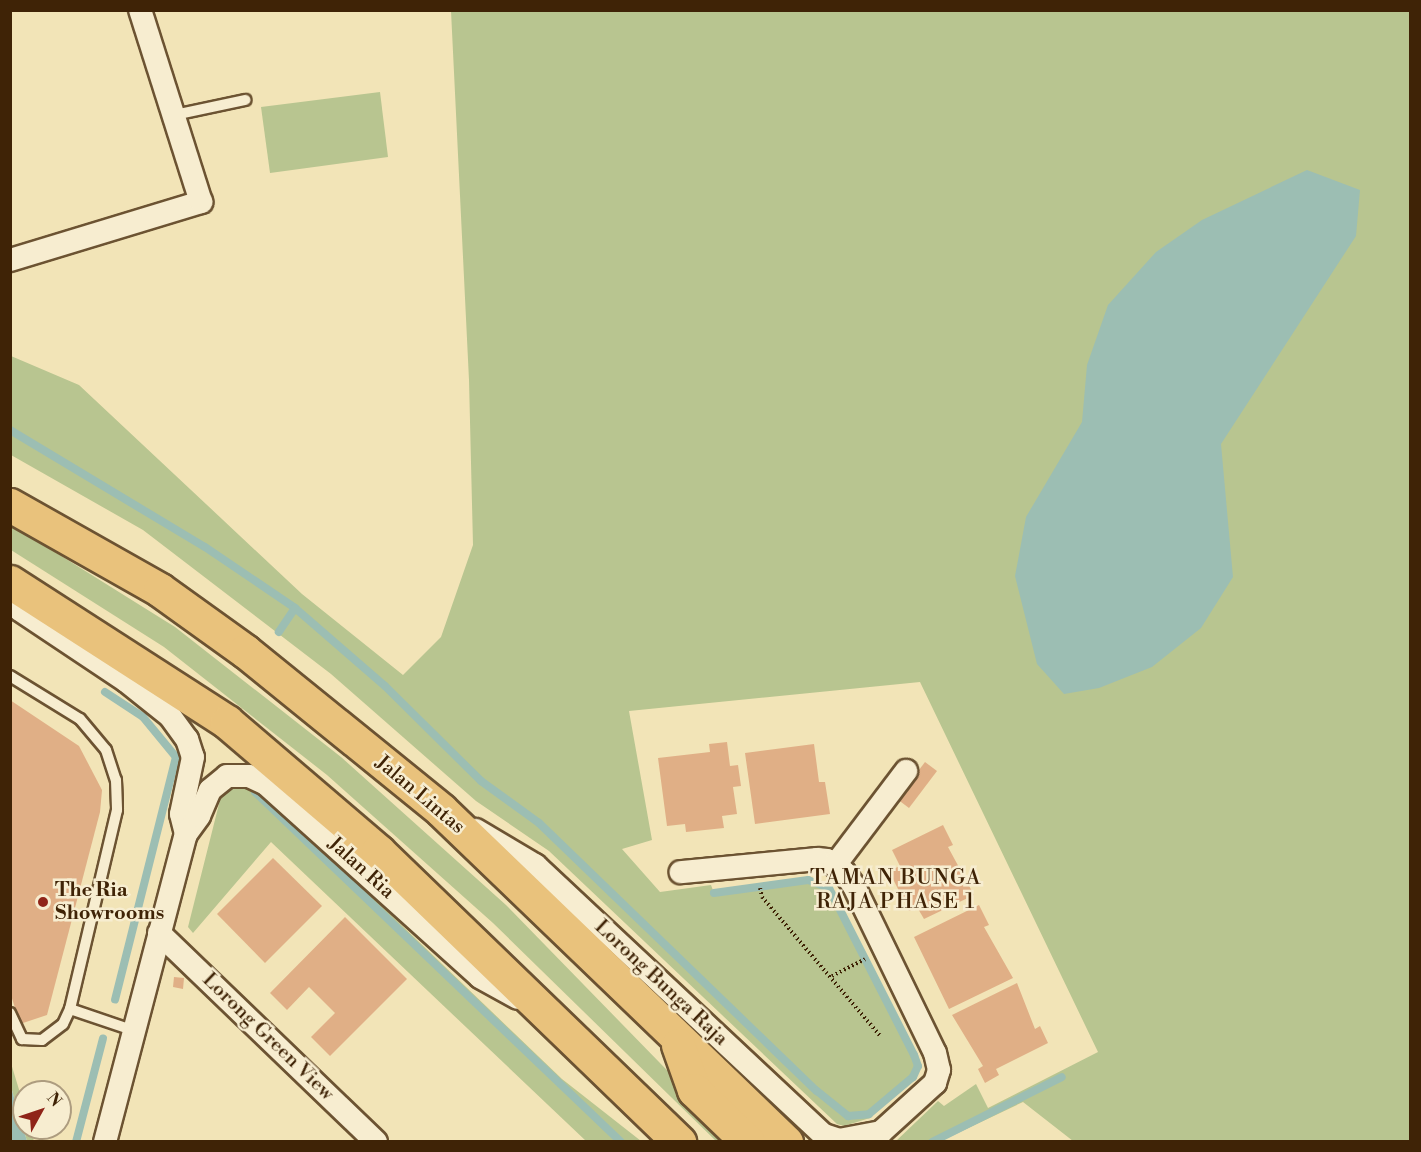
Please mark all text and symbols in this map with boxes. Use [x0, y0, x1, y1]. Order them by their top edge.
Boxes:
street label: Jalan Lintas [371, 751, 469, 839]
street label: Jalan Ria [323, 832, 399, 904]
district label: TAMAN BUNGA RAJA PHASE 1 [810, 865, 982, 915]
place label: The Ria Showrooms [55, 879, 164, 926]
marker: The Ria Showrooms [36, 895, 50, 909]
street label: Lorong Bunga Raja [589, 915, 733, 1051]
street label: Lorong Green View [197, 968, 339, 1106]
north arrow [12, 1080, 72, 1140]
text: N [43, 1088, 66, 1111]

